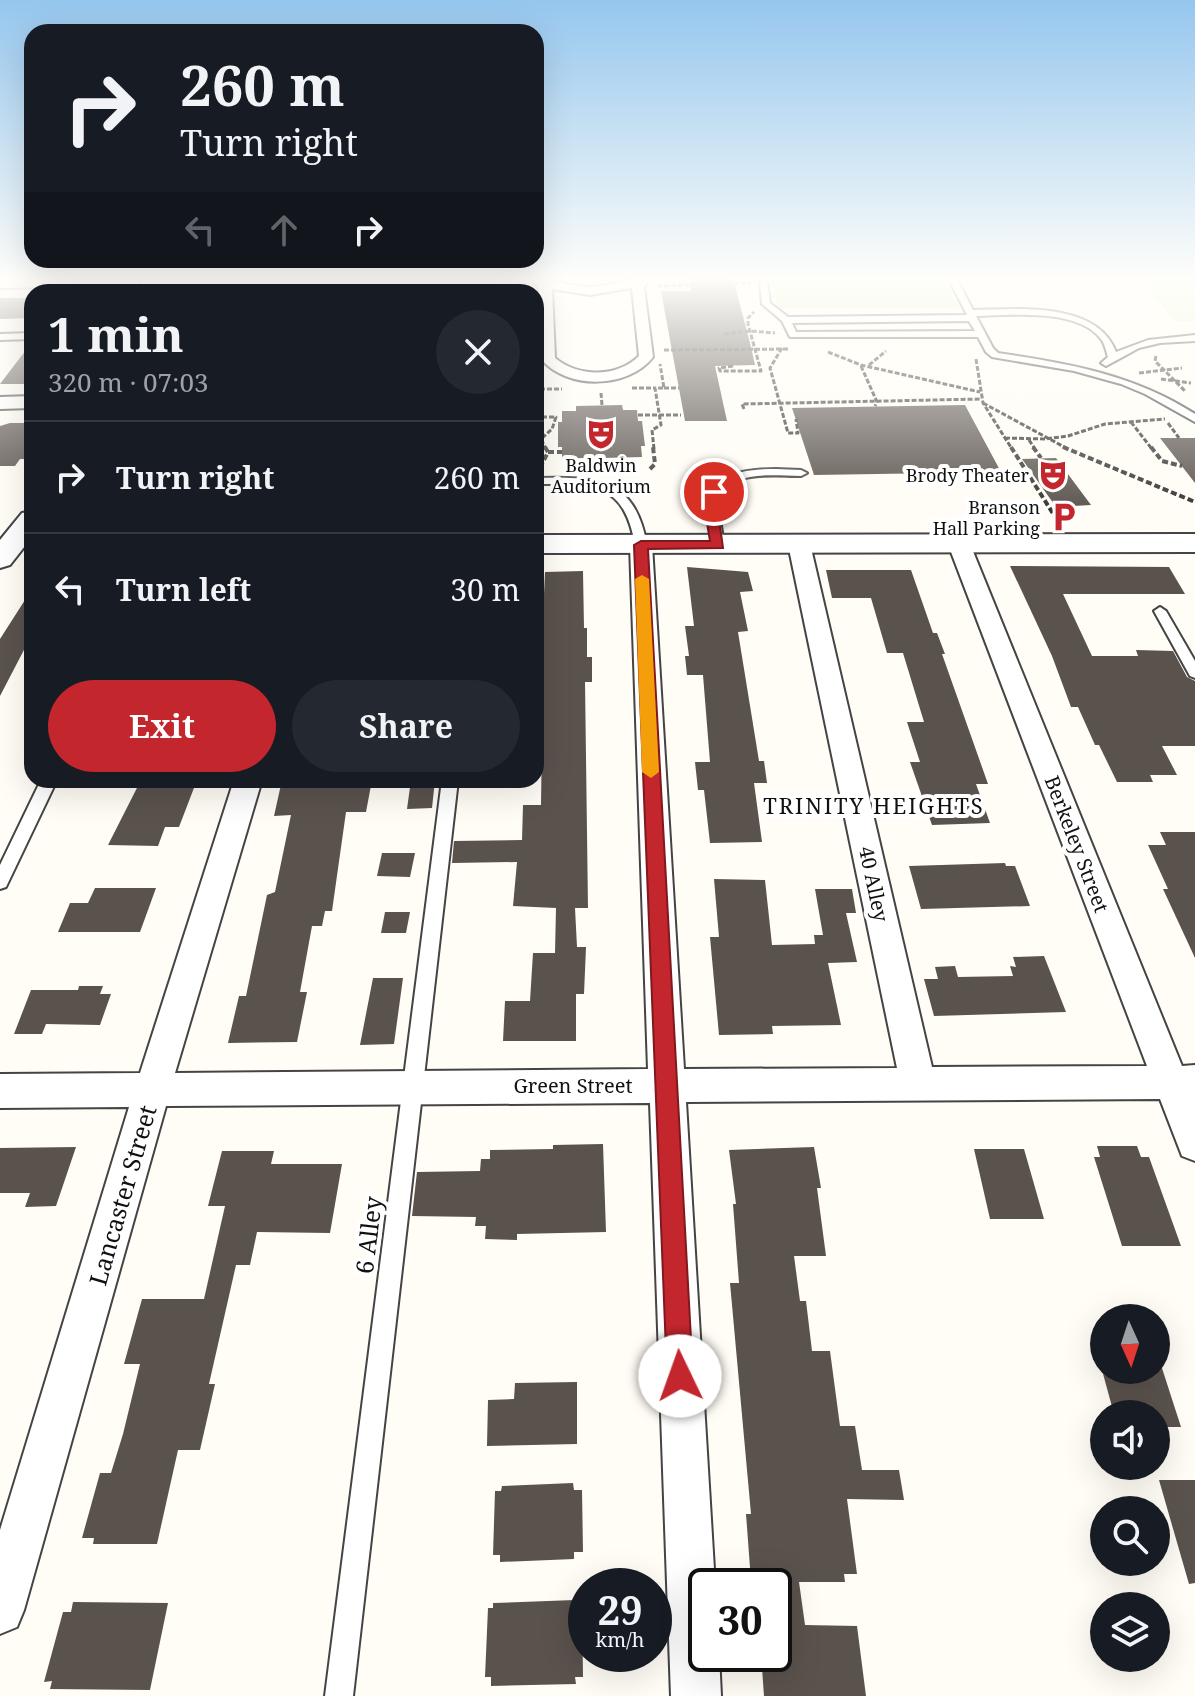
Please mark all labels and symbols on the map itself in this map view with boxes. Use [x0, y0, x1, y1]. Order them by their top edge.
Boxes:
theatre icon: Baldwin Auditorium [584, 417, 618, 451]
place label: Baldwin Auditorium [551, 453, 651, 498]
pin [680, 458, 748, 526]
theatre icon: Brody Theater [1036, 458, 1070, 492]
place label: Brody Theater [906, 463, 1030, 487]
place label: Branson Hall Parking [933, 495, 1040, 540]
parking icon: Branson Hall Parking [1047, 500, 1081, 534]
street label: Berkeley Street [1039, 772, 1115, 916]
district label: TRINITY HEIGHTS [763, 790, 985, 820]
street label: 40 Alley [853, 844, 895, 925]
street label: Green Street [514, 1072, 632, 1099]
street label: Lancaster Street [81, 1101, 163, 1289]
street label: 6 Alley [347, 1194, 389, 1276]
north arrow [1090, 1304, 1170, 1384]
position arrow [638, 1334, 722, 1418]
speed limit sign: 30 [688, 1568, 792, 1672]

